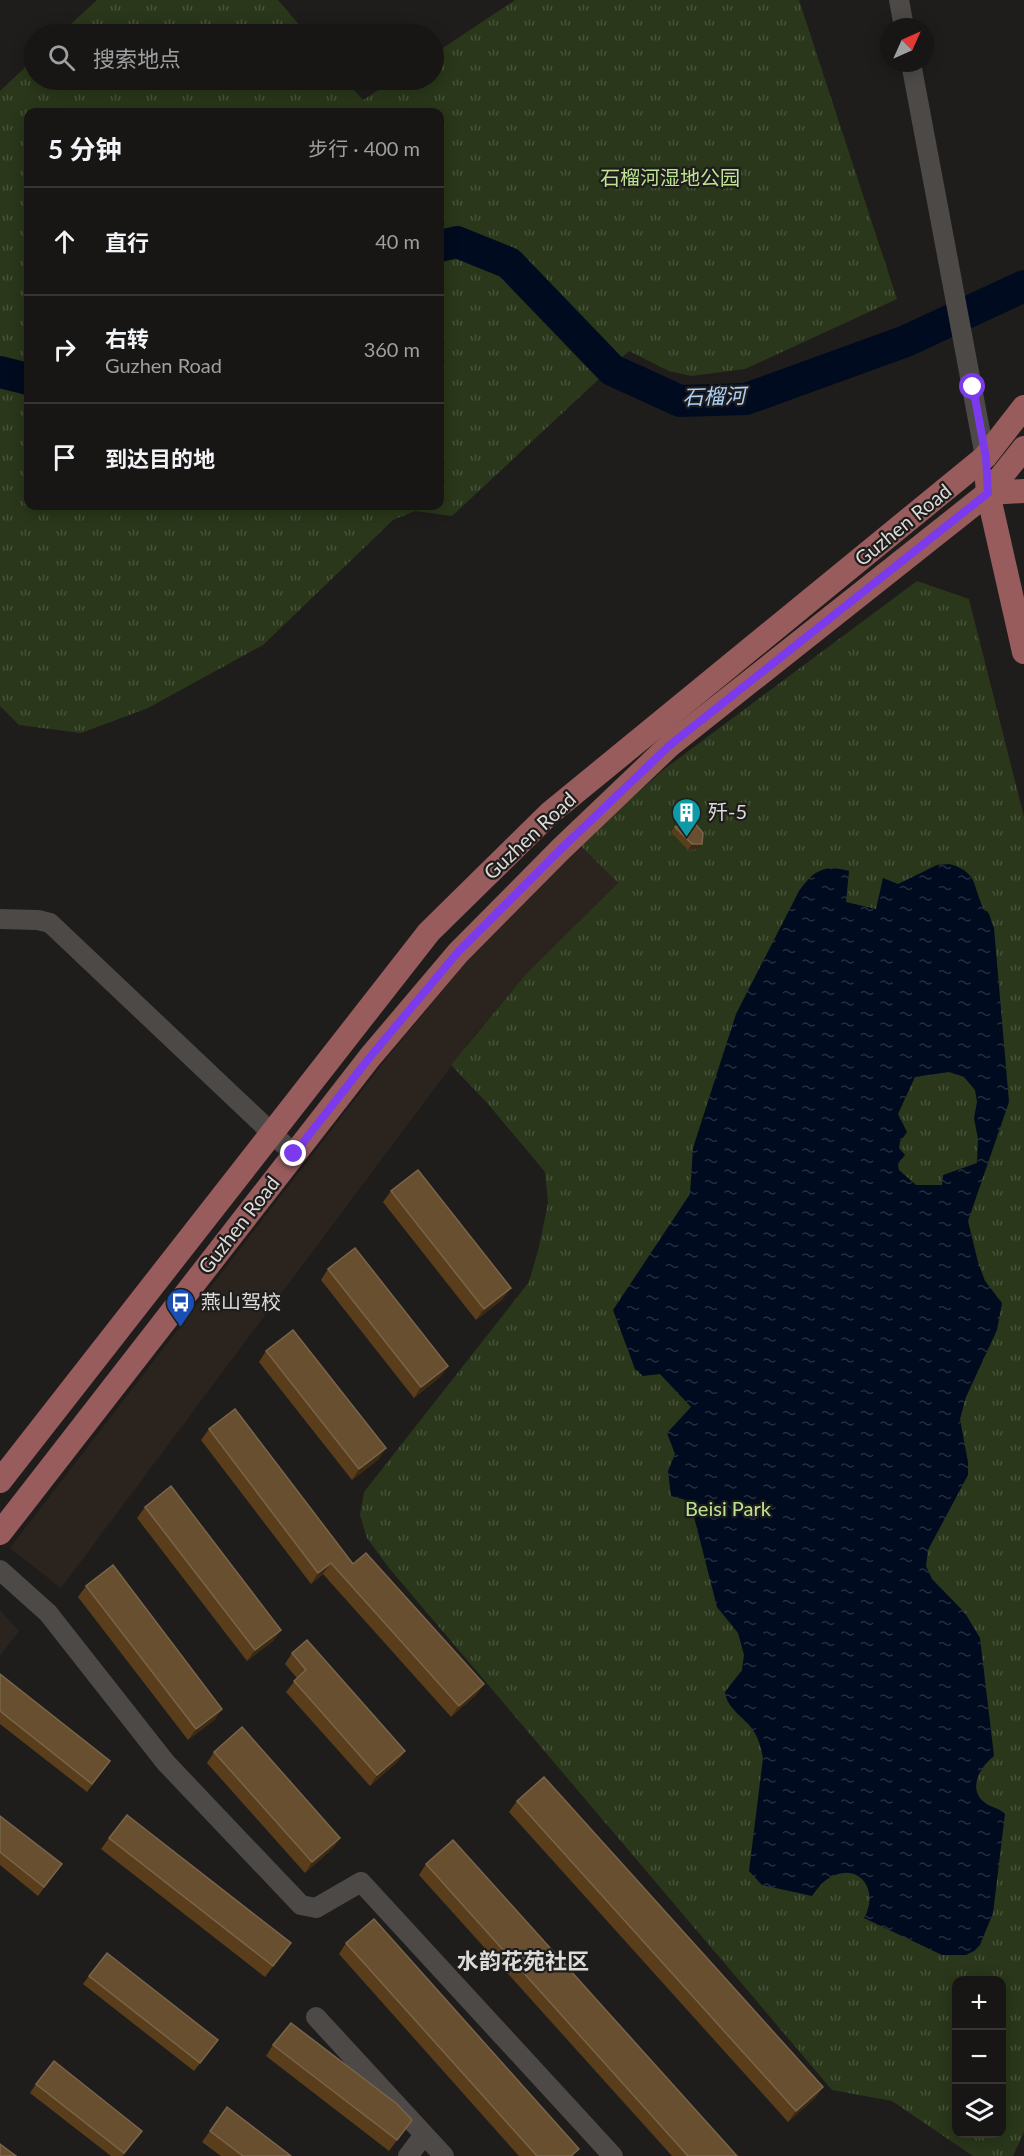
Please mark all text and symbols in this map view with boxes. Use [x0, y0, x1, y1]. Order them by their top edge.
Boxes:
north arrow [880, 18, 934, 72]
search box [24, 24, 444, 90]
icon: search [45, 41, 78, 74]
text: 搜索地点 [93, 45, 181, 72]
text: 5 分钟 [48, 133, 121, 165]
text: 步行 · 400 m [308, 136, 420, 160]
park label: 石榴河湿地公园 [600, 165, 740, 189]
icon: ahead [48, 225, 81, 258]
text: 直行 [105, 229, 149, 256]
text: 40 m [375, 229, 420, 253]
text: 右转 [105, 325, 149, 352]
icon: right [48, 333, 81, 366]
text: 360 m [364, 337, 420, 361]
text: Guzhen Road [105, 353, 222, 377]
route start [959, 373, 985, 399]
water label: 石榴河 [682, 382, 750, 409]
icon: arrive [48, 441, 81, 474]
text: 到达目的地 [105, 445, 215, 472]
street label: Guzhen Road [849, 478, 955, 570]
street label: Guzhen Road [478, 787, 580, 884]
building icon: 歼-5 [671, 796, 703, 838]
place label: 歼-5 [708, 799, 747, 823]
route end [280, 1140, 306, 1166]
street label: Guzhen Road [193, 1171, 284, 1278]
bus stop icon: 燕山驾校 [164, 1286, 196, 1328]
place label: 燕山驾校 [201, 1289, 281, 1313]
park label: Beisi Park [685, 1496, 772, 1520]
district label: 水韵花苑社区 [457, 1947, 589, 1974]
map controls [952, 1976, 1006, 2138]
button: + [952, 1976, 1006, 2030]
button: − [952, 2030, 1006, 2084]
button: layers [952, 2084, 1006, 2138]

